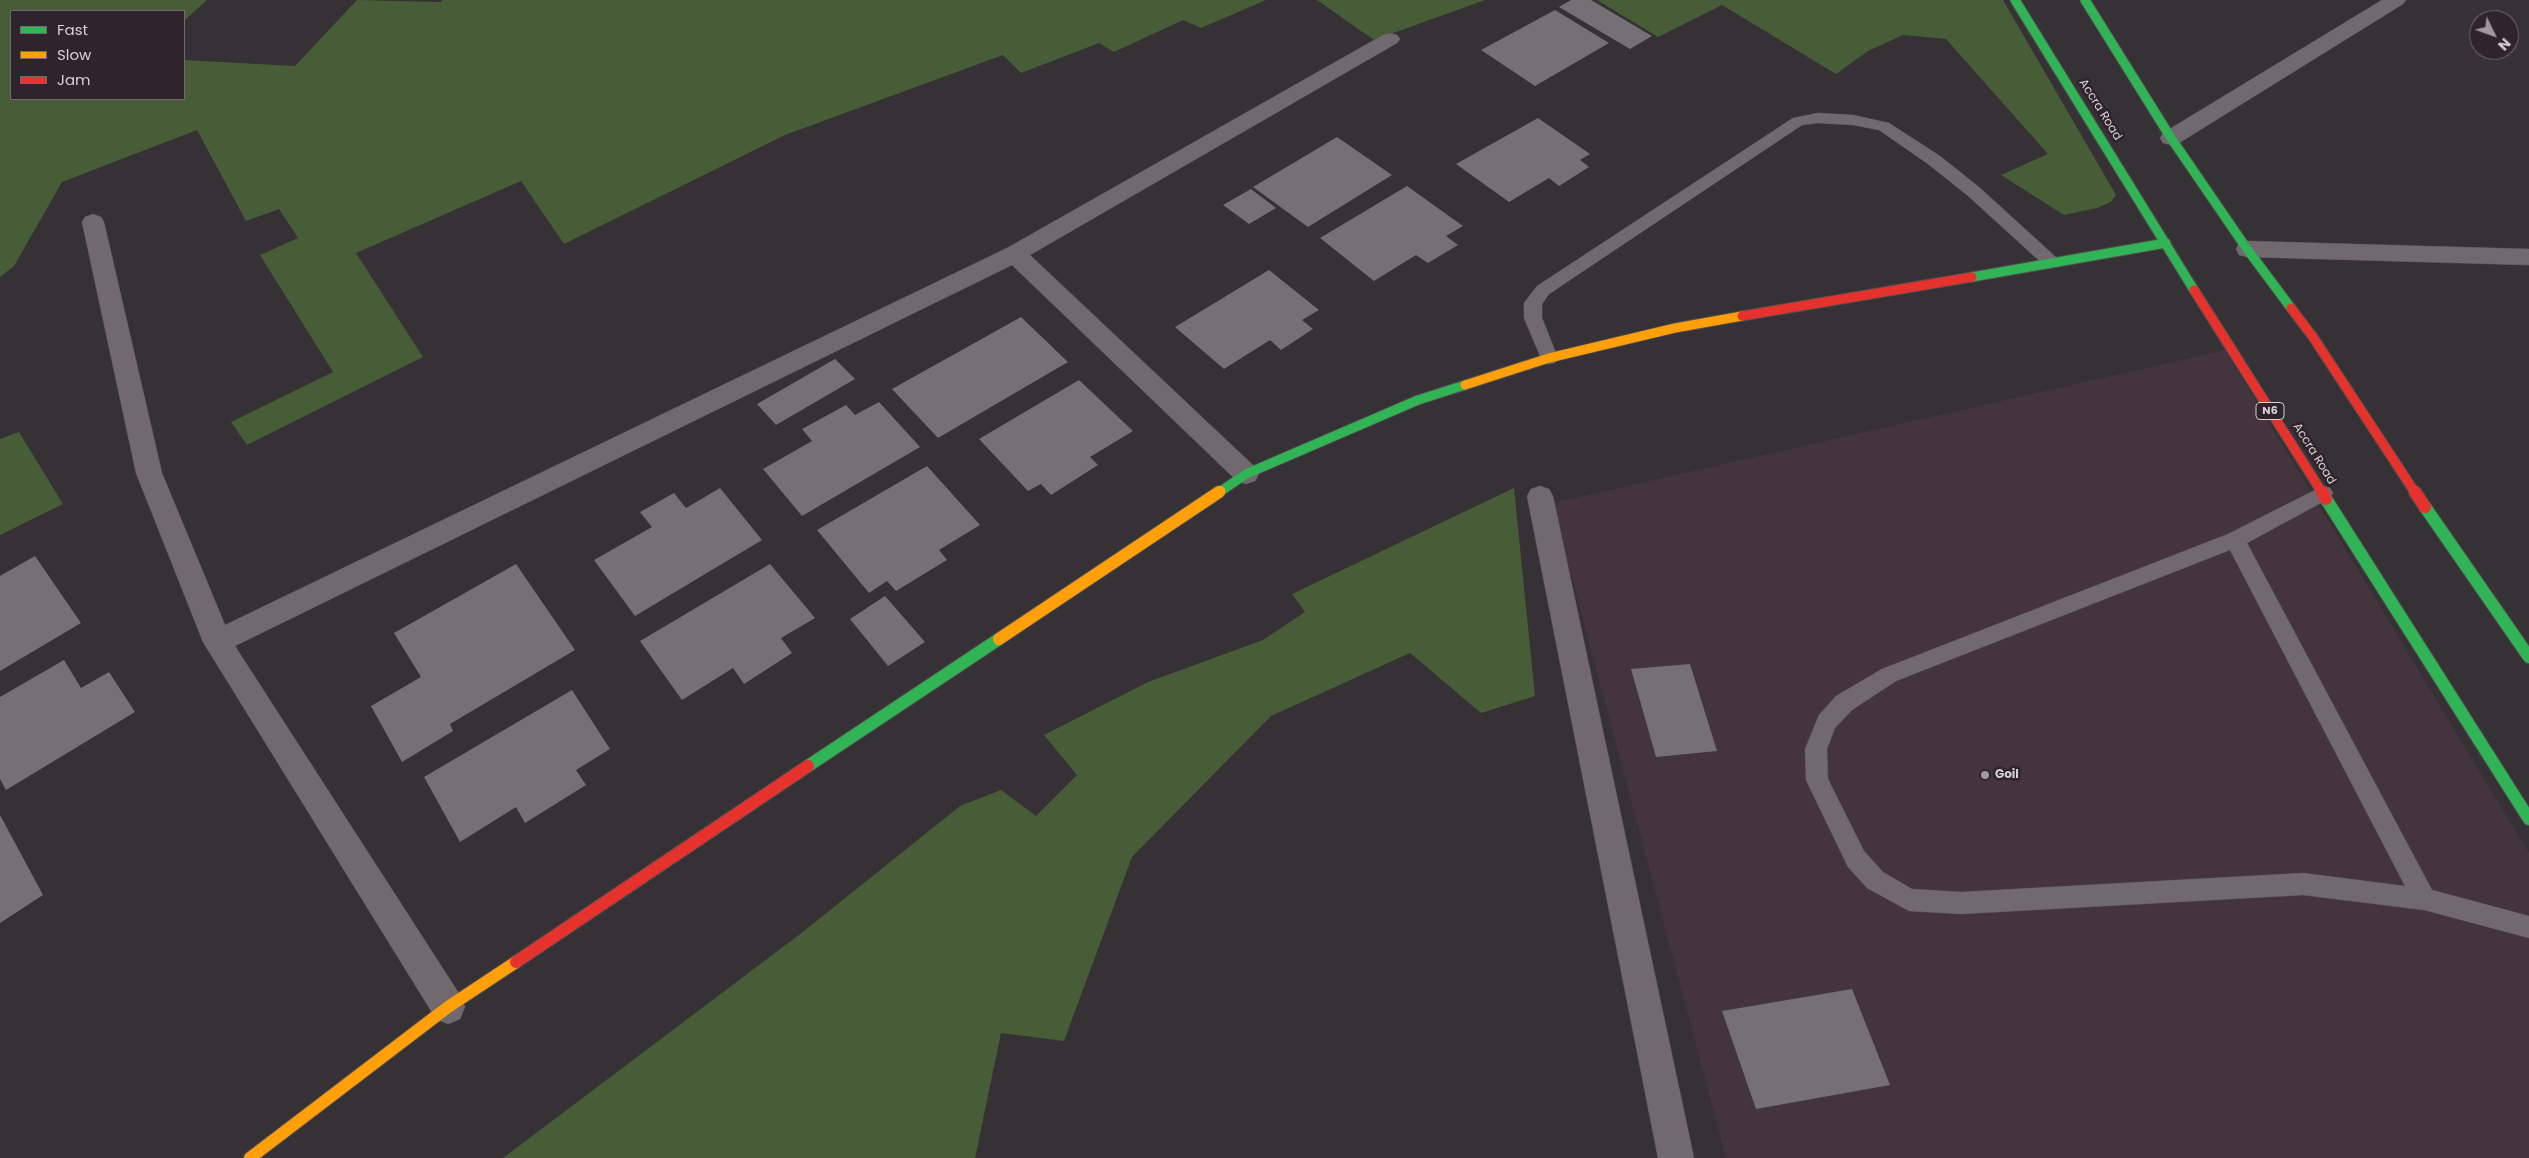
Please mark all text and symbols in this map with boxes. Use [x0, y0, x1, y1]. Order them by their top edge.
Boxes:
legend [10, 10, 185, 100]
north arrow [2469, 10, 2519, 60]
text: Fast [57, 19, 88, 40]
text: N [2493, 34, 2515, 55]
text: Slow [57, 44, 91, 65]
text: Jam [57, 69, 91, 90]
street label: Accra Road [2075, 77, 2125, 143]
road number: N6 [2256, 402, 2284, 420]
street label: Accra Road [2289, 421, 2339, 487]
place label: Goil [1995, 768, 2019, 782]
marker: Goil [1979, 769, 1991, 781]

